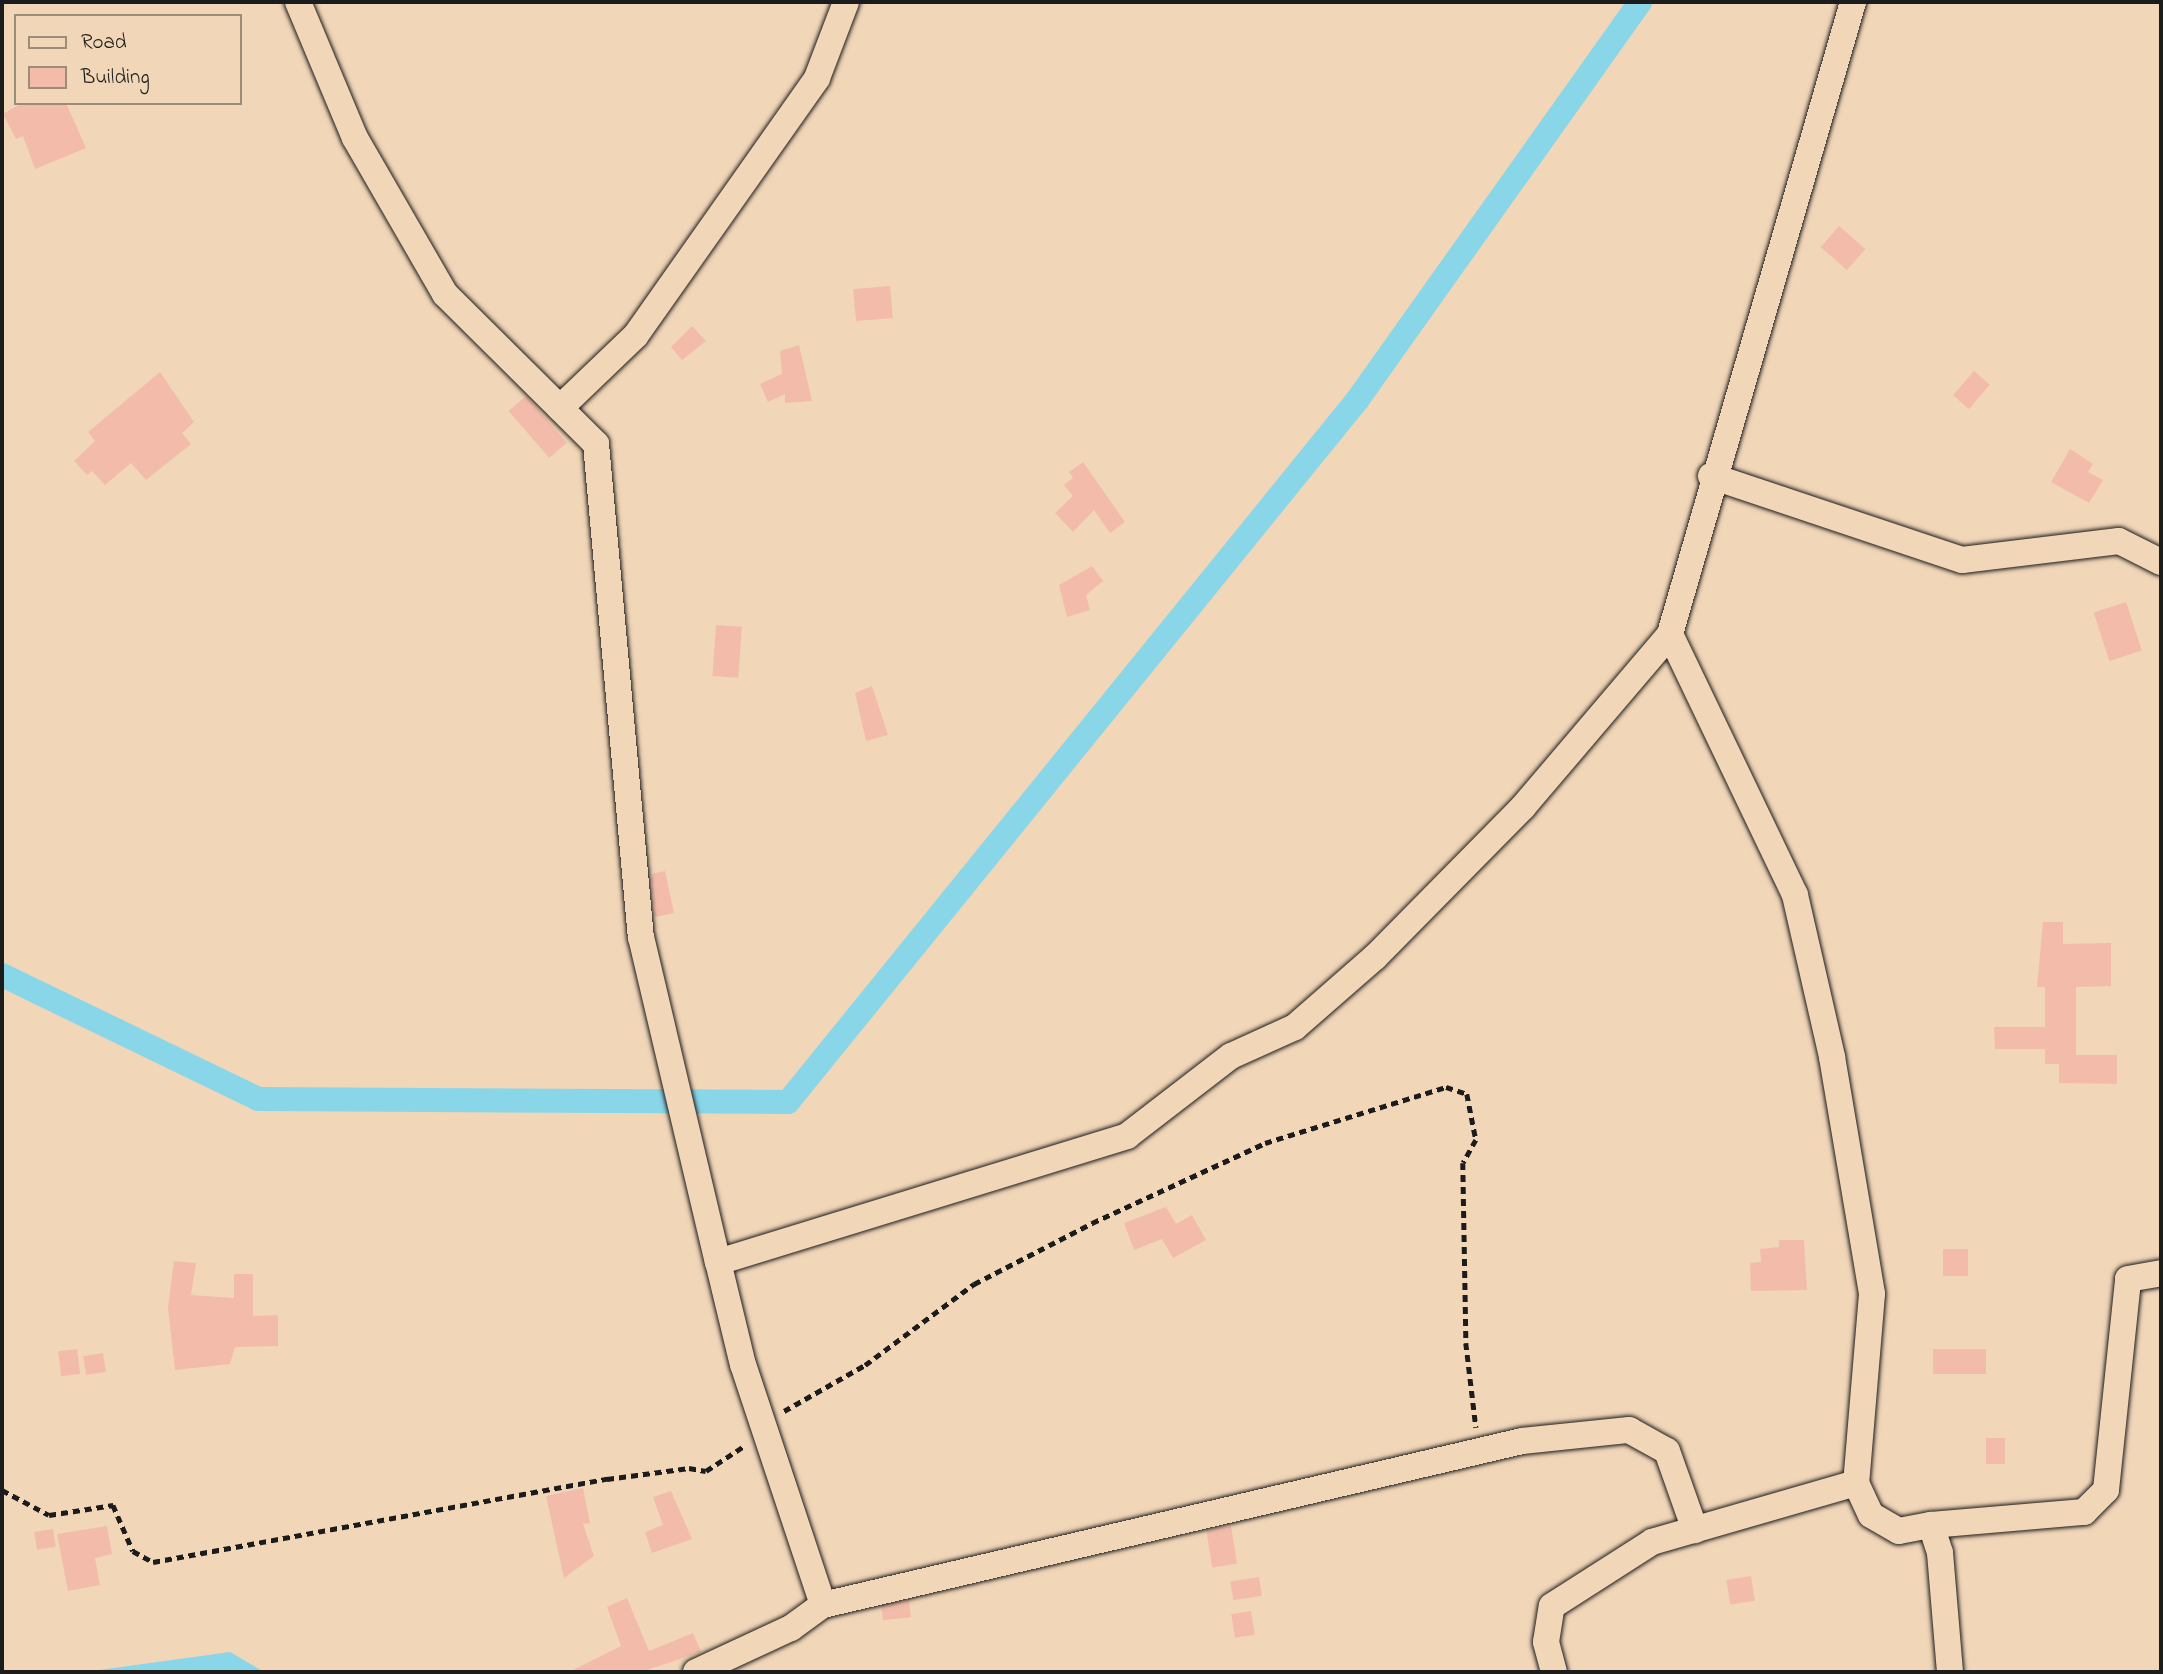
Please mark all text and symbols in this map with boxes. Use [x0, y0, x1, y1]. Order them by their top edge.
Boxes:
legend [14, 14, 242, 105]
text: Road [81, 28, 127, 58]
text: Building [81, 63, 150, 93]

